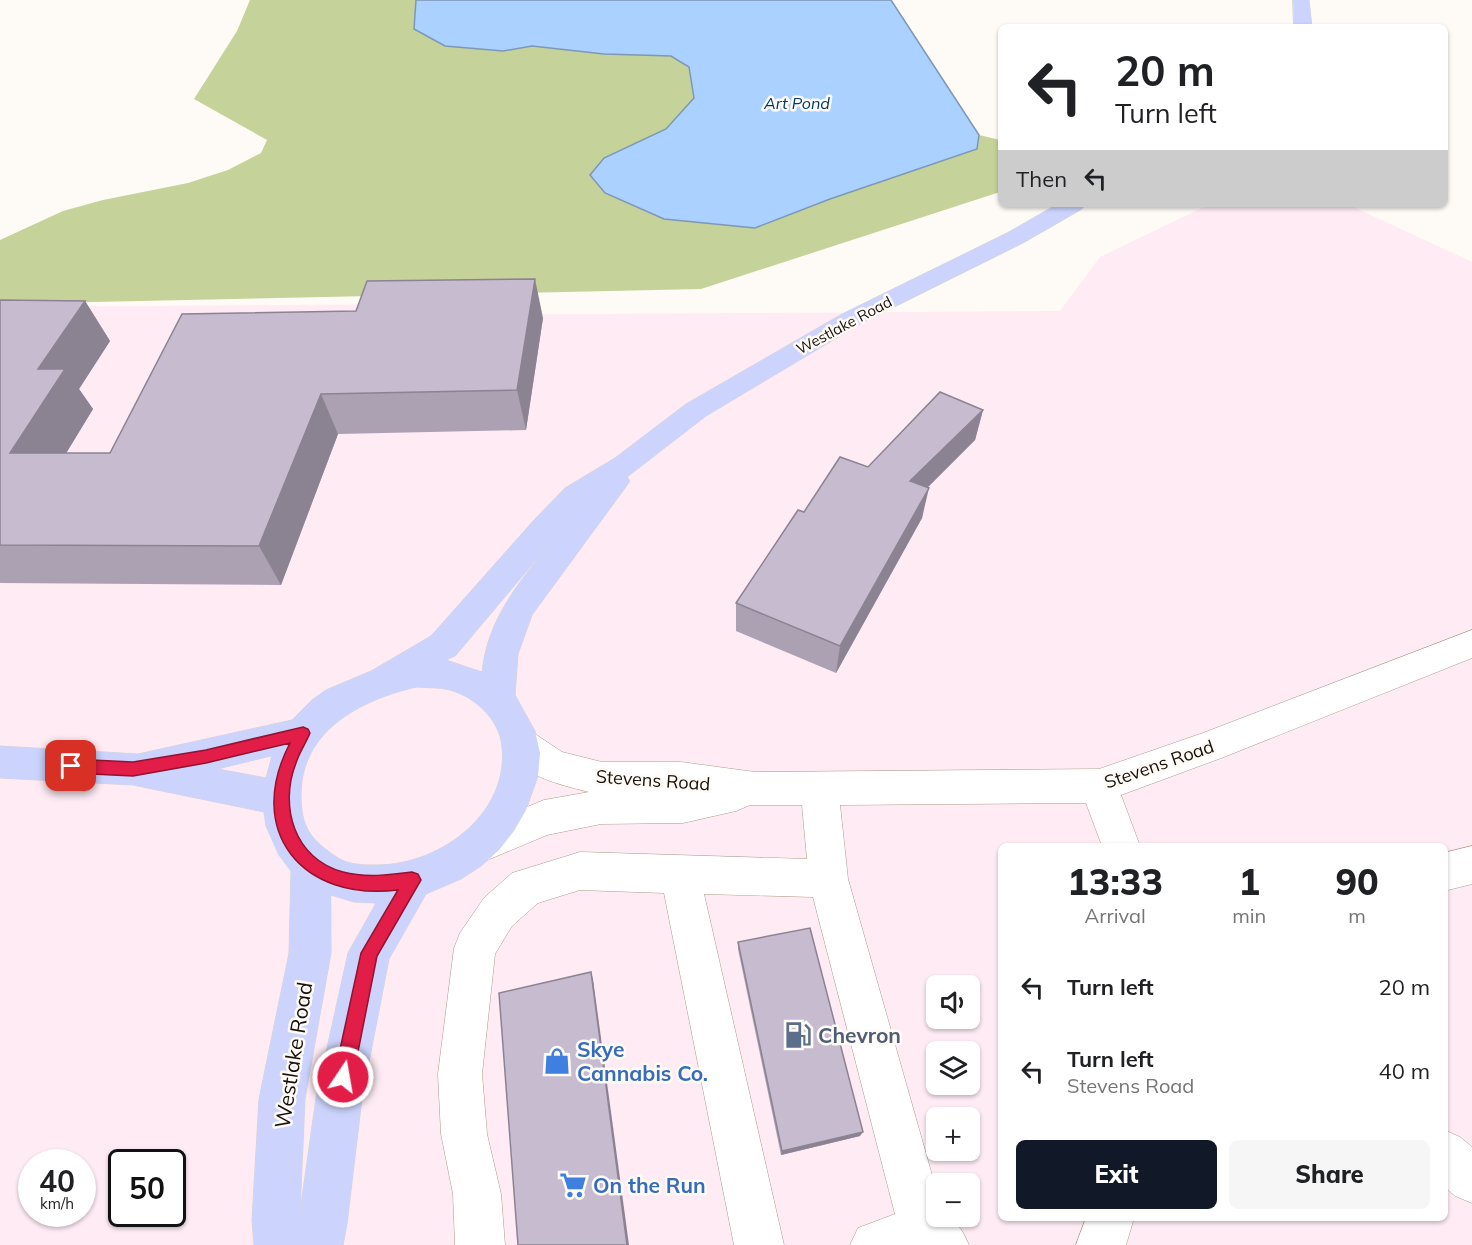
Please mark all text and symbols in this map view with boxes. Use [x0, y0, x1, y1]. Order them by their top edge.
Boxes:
text: 20 m [1115, 44, 1215, 97]
icon: left [1016, 48, 1094, 126]
water label: Art Pond [763, 93, 830, 113]
text: Turn left [1115, 96, 1217, 130]
icon: left [1079, 162, 1112, 195]
text: Then [1016, 165, 1067, 193]
street label: Westlake Road [793, 292, 895, 358]
street label: Stevens Road [1101, 734, 1217, 794]
pin [45, 740, 96, 791]
icon: arrive [54, 749, 87, 782]
street label: Stevens Road [595, 765, 711, 795]
text: 13:33 [1067, 859, 1163, 904]
text: 1 [1238, 859, 1260, 904]
text: 90 [1336, 859, 1379, 904]
text: Arrival [1085, 903, 1146, 928]
text: min [1232, 903, 1266, 928]
text: m [1348, 903, 1366, 928]
icon: left [1016, 971, 1049, 1004]
text: Turn left [1067, 973, 1154, 1001]
text: 20 m [1379, 973, 1430, 1001]
map controls [926, 975, 980, 1227]
button: sound [926, 975, 980, 1029]
street label: Westlake Road [269, 980, 317, 1130]
fuel station icon: Chevron [783, 1020, 813, 1050]
place label: Chevron [818, 1022, 901, 1048]
place label: Skye Cannabis Co. [577, 1036, 708, 1086]
button: layers [926, 1041, 980, 1095]
position arrow [311, 1045, 375, 1109]
text: Turn left [1067, 1045, 1154, 1073]
shop icon: Skye Cannabis Co. [542, 1046, 572, 1076]
icon: left [1016, 1055, 1049, 1088]
text: 40 m [1379, 1057, 1430, 1085]
text: Stevens Road [1067, 1073, 1194, 1098]
button: + [926, 1107, 980, 1161]
button: Exit [1016, 1140, 1217, 1209]
button: Share [1229, 1140, 1430, 1209]
speed limit sign: 50 [108, 1149, 186, 1227]
text: 40 [39, 1162, 75, 1200]
supermarket icon: On the Run [558, 1170, 588, 1200]
place label: On the Run [593, 1172, 706, 1198]
button: − [926, 1173, 980, 1227]
text: km/h [40, 1194, 74, 1213]

